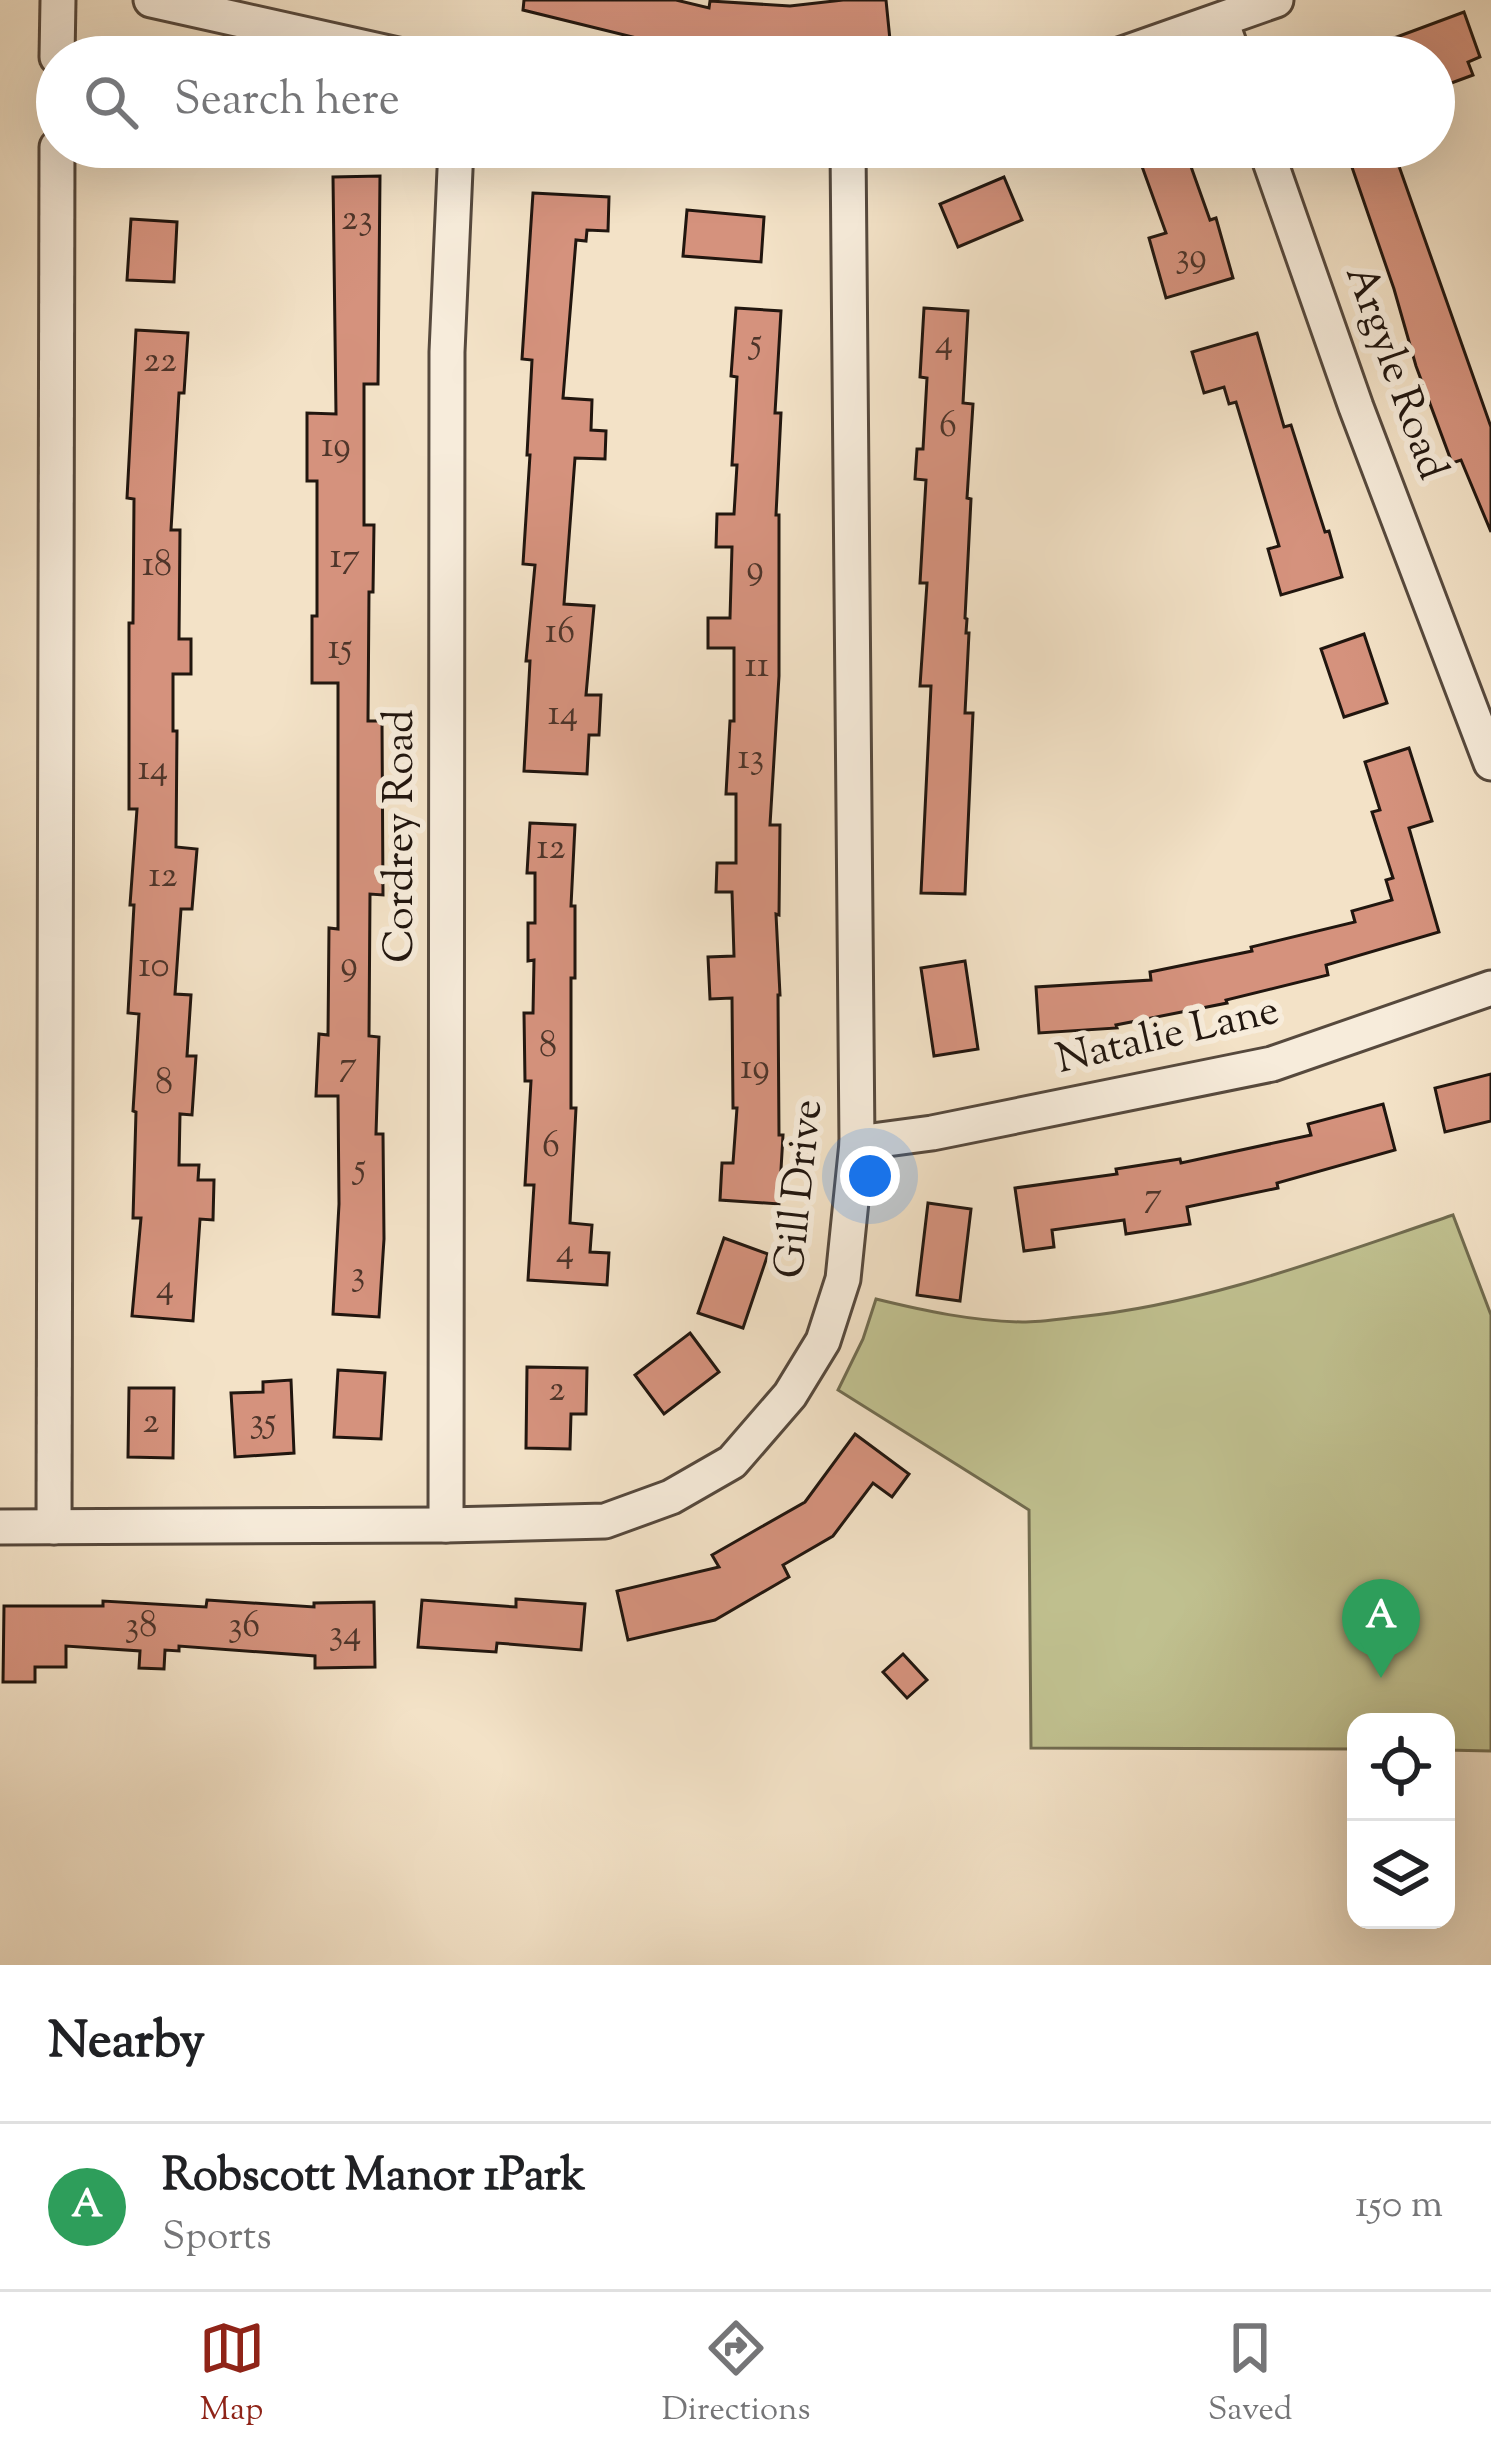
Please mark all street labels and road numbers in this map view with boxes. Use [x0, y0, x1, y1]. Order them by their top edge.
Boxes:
street label: Argyle Road [1327, 257, 1461, 489]
street label: Cordrey Road [372, 709, 432, 963]
street label: Natalie Lane [1051, 982, 1285, 1092]
street label: Gill Drive [762, 1096, 840, 1282]

